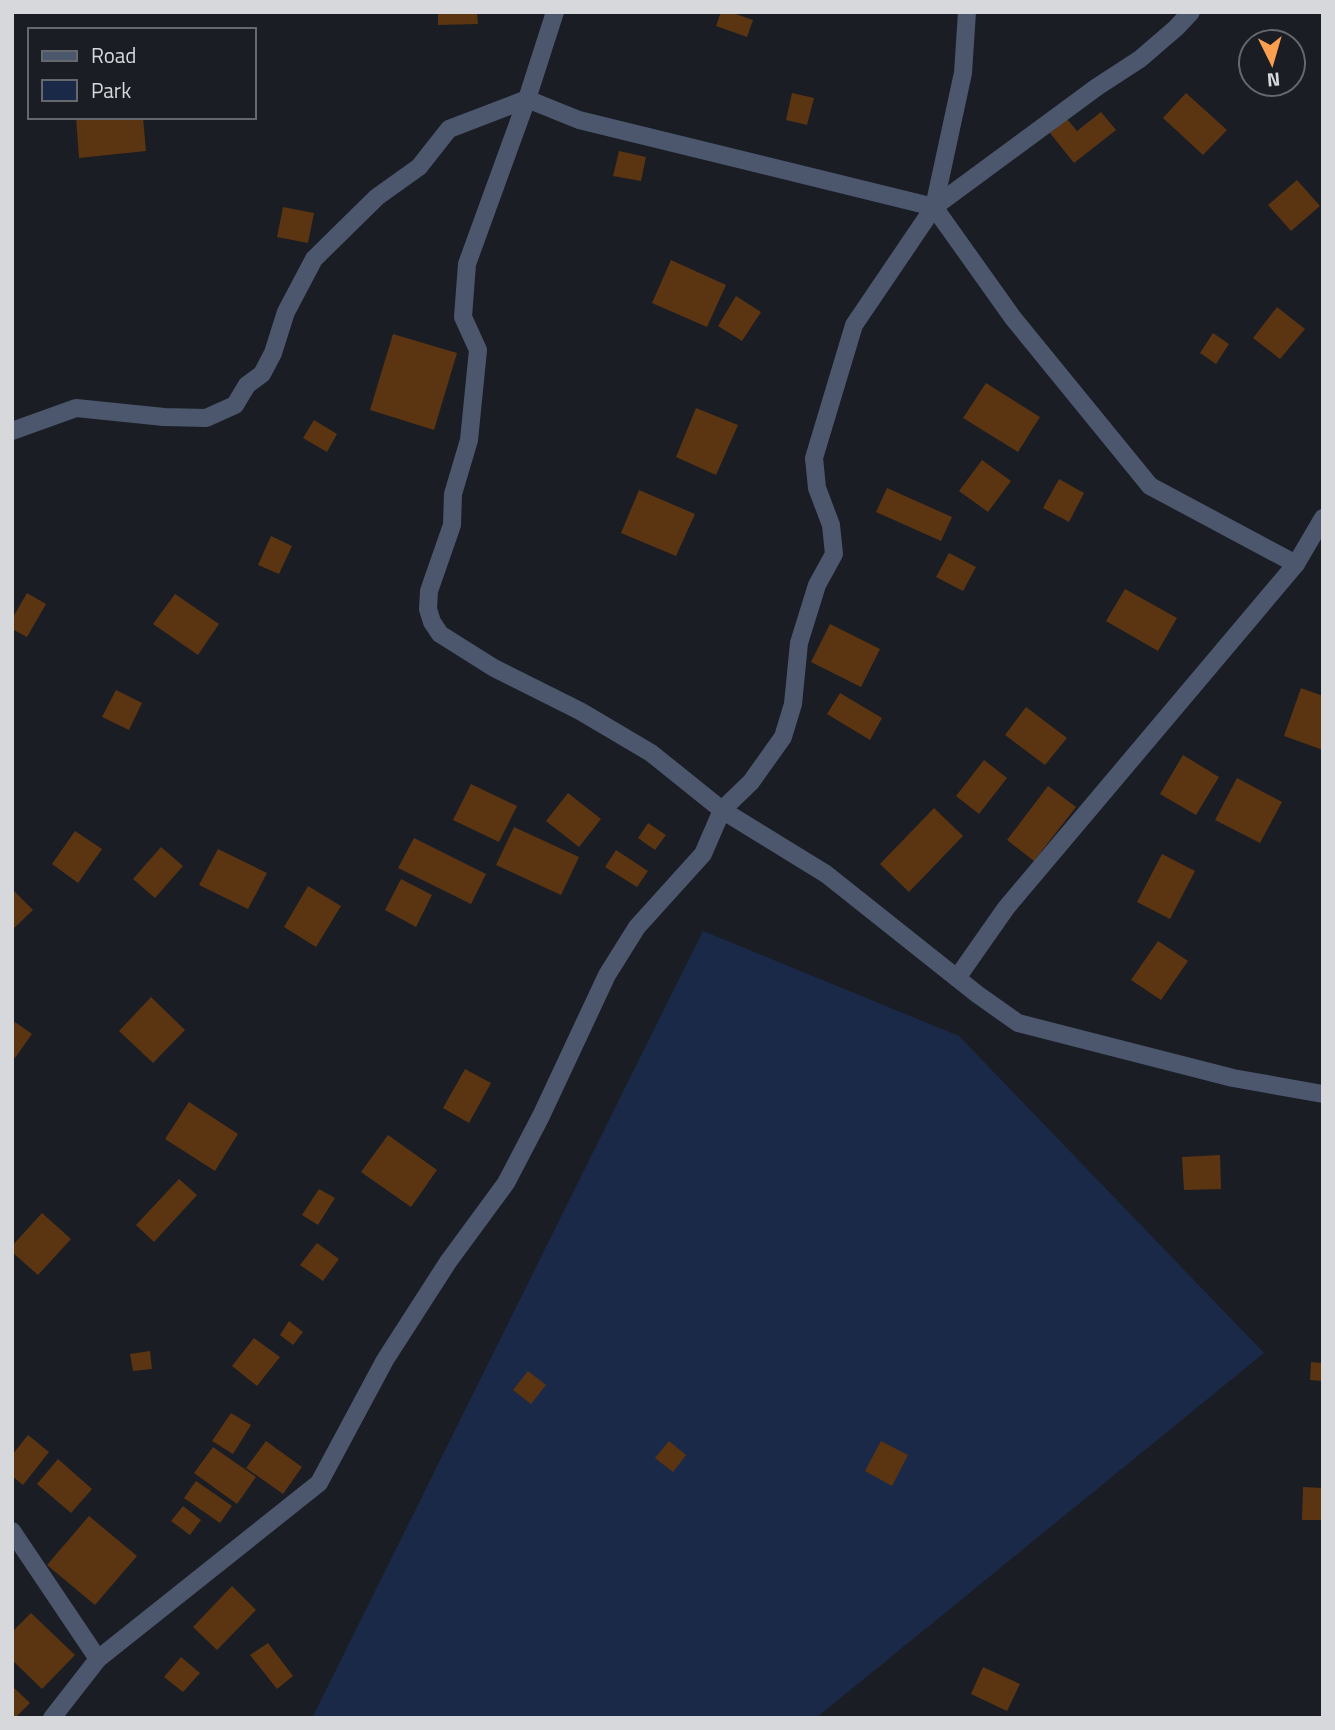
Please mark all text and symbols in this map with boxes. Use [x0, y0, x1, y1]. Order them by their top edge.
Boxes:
legend [28, 28, 256, 119]
north arrow [1237, 28, 1307, 98]
text: Road [91, 39, 136, 71]
text: N [1266, 65, 1281, 95]
text: Park [91, 74, 131, 106]

